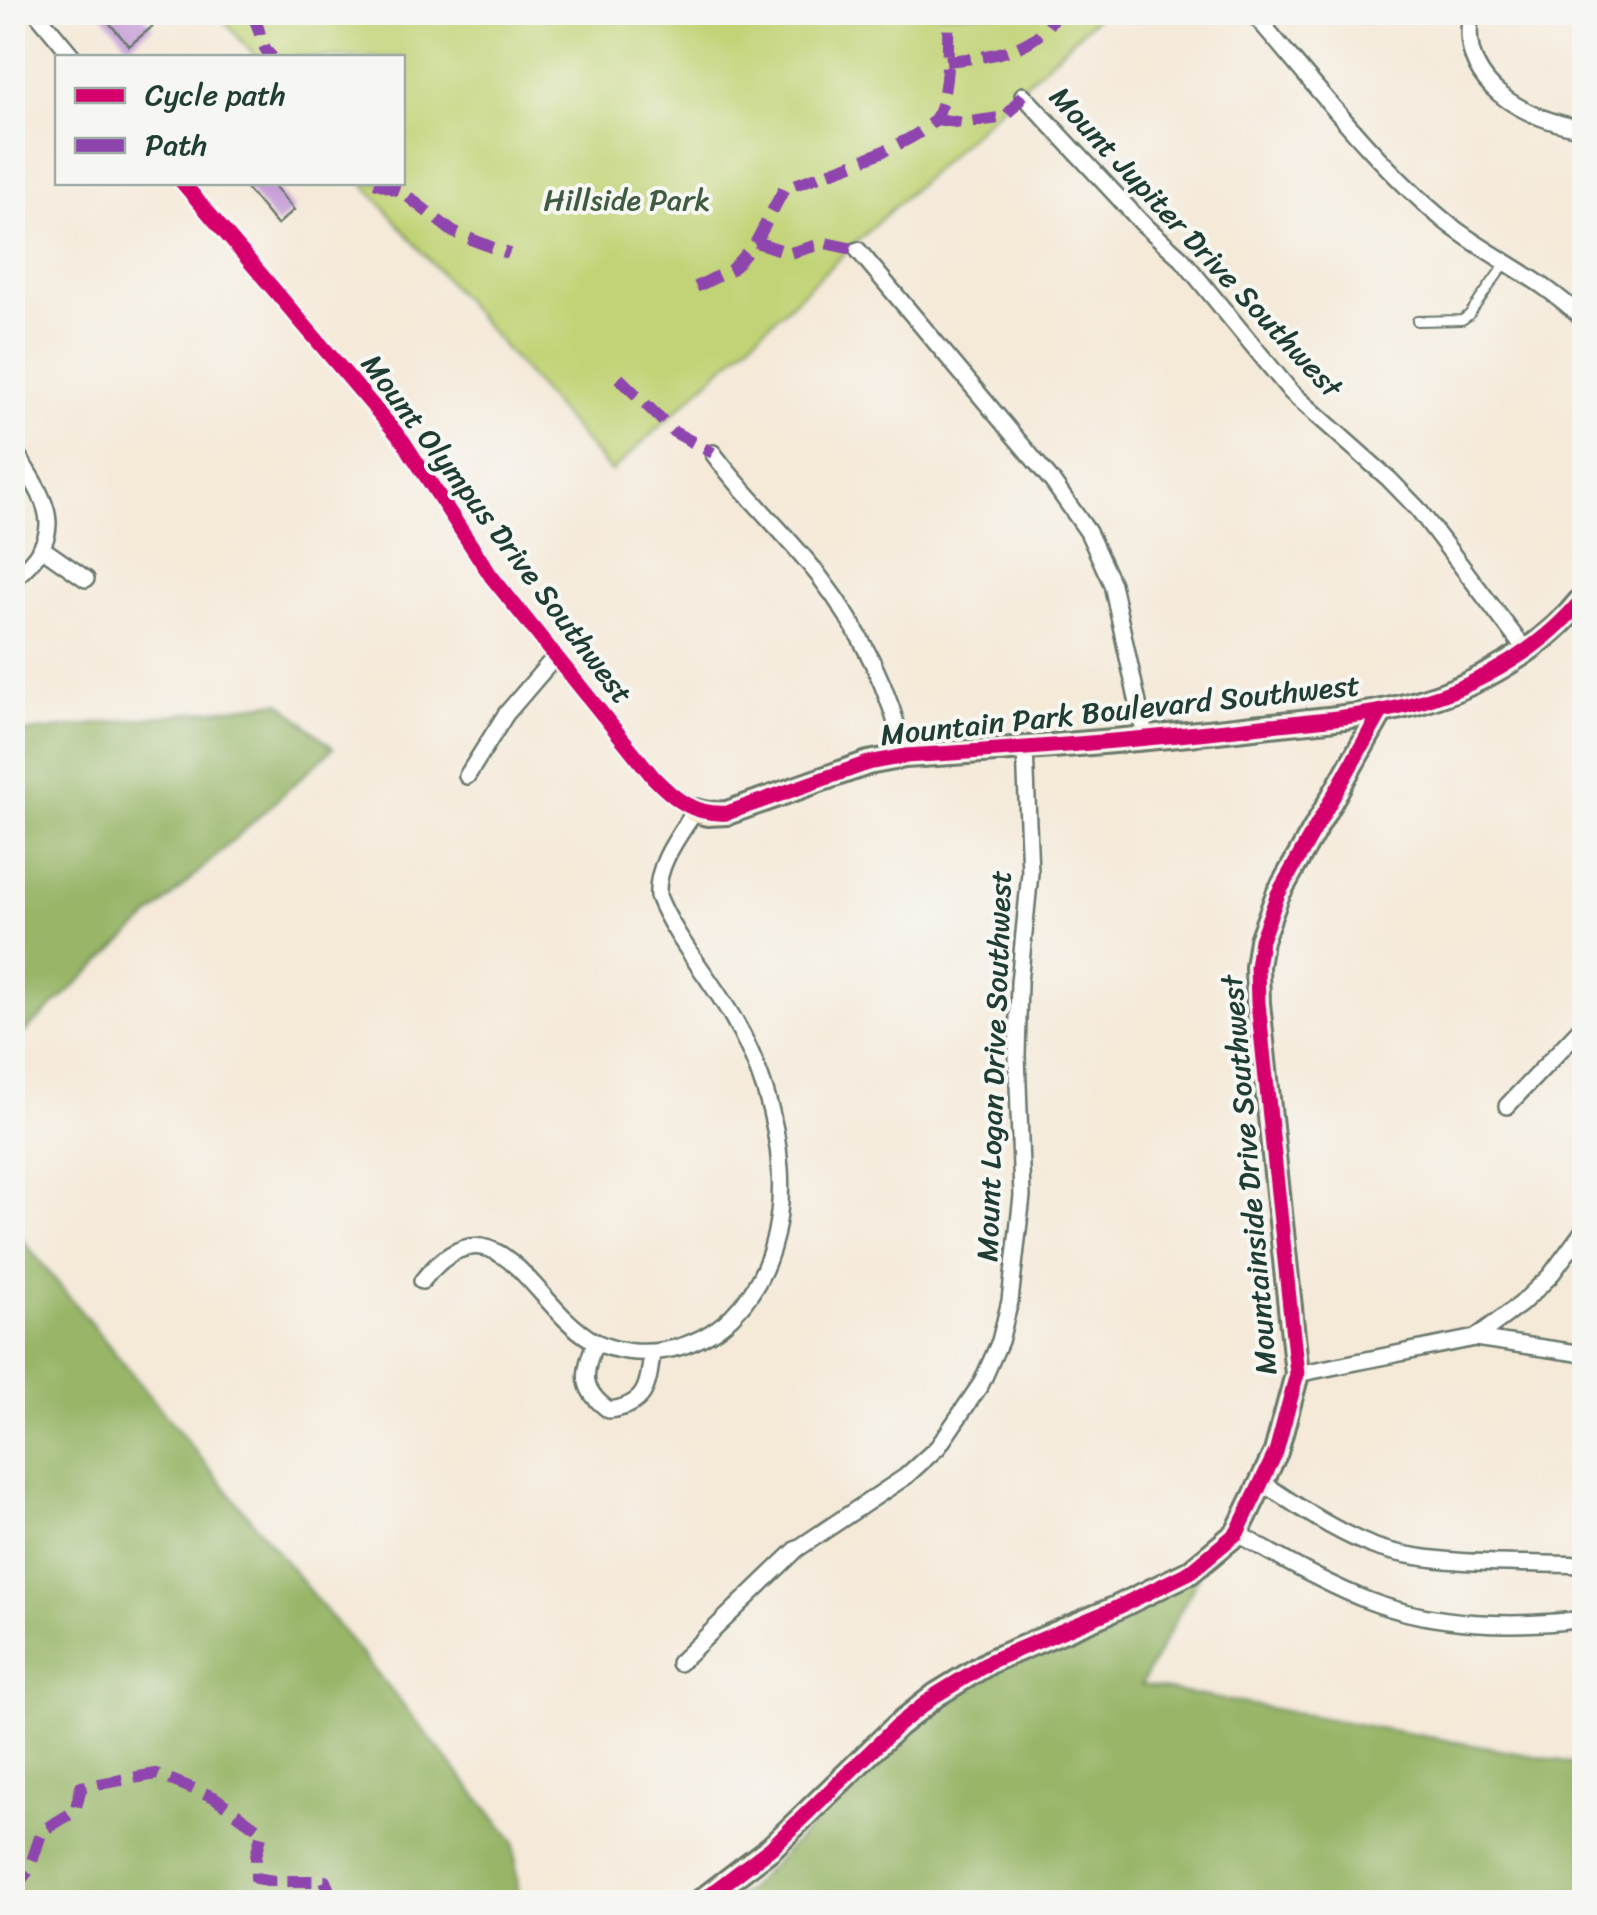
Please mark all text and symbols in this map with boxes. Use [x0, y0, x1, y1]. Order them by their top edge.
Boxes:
legend [55, 55, 405, 185]
text: Cycle path [145, 68, 286, 122]
street label: Mount Jupiter Drive Southwest [1036, 73, 1358, 413]
text: Path [145, 118, 207, 172]
park label: Hillside Park [544, 173, 710, 227]
street label: Mount Olympus Drive Southwest [346, 342, 648, 716]
street label: Mountain Park Boulevard Southwest [878, 658, 1362, 762]
street label: Mount Logan Drive Southwest [960, 869, 1028, 1263]
street label: Mountainside Drive Southwest [1204, 971, 1293, 1377]

